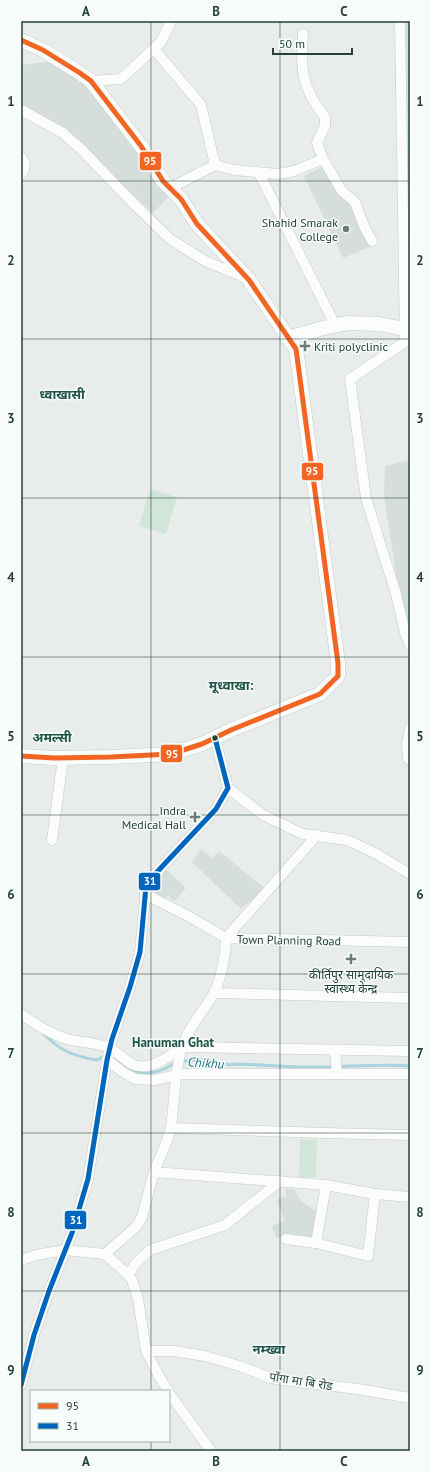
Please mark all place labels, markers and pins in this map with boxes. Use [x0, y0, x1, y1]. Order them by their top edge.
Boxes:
place label: Shahid Smarak College [262, 215, 338, 244]
marker: Shahid Smarak College [341, 224, 351, 234]
place label: Kriti polyclinic [314, 339, 389, 354]
marker: Kriti polyclinic [299, 340, 311, 352]
unlabelled marker [210, 733, 220, 743]
place label: Indra Medical Hall [122, 803, 186, 832]
marker: Indra Medical Hall [189, 811, 201, 823]
marker: कीर्तिपुर सामुदायिक स्वास्थ्य केन्द्र [345, 953, 357, 965]
place label: कीर्तिपुर सामुदायिक स्वास्थ्य केन्द्र [309, 967, 394, 996]

